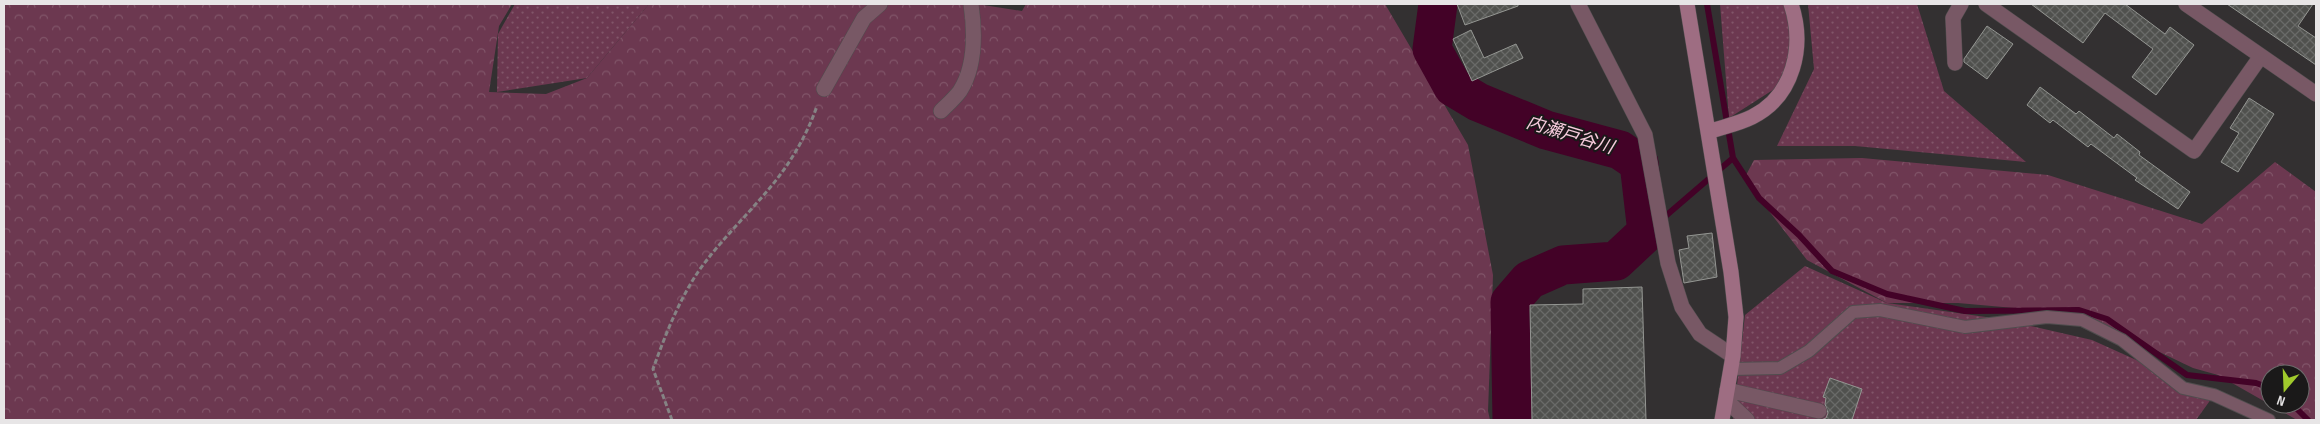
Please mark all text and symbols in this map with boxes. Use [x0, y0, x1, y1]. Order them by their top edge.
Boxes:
water label: 内瀬戸谷川 [1524, 112, 1618, 159]
north arrow [2260, 364, 2310, 414]
text: N [2275, 392, 2287, 410]

